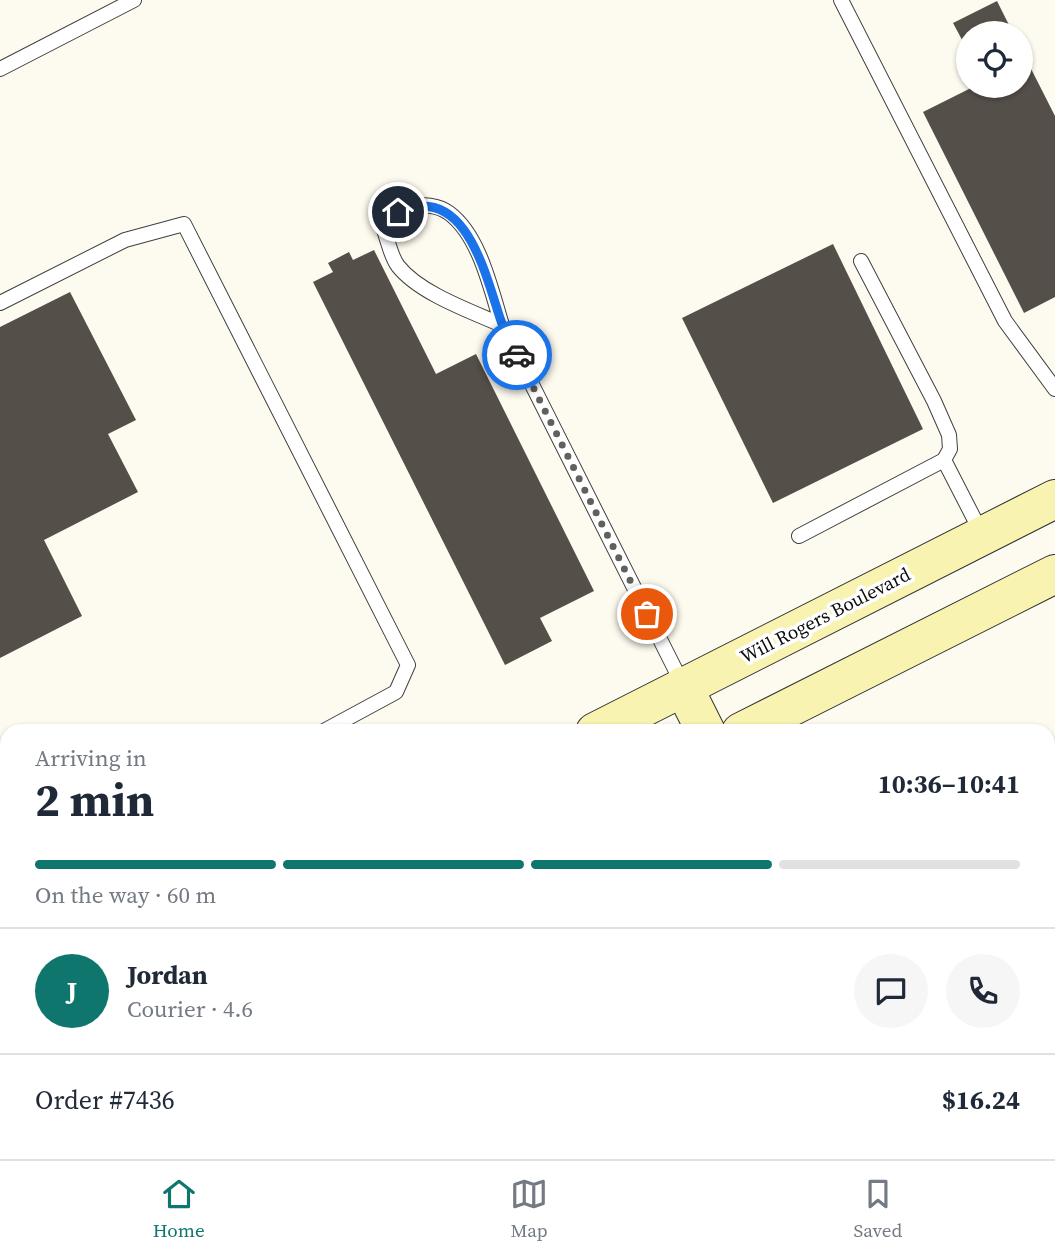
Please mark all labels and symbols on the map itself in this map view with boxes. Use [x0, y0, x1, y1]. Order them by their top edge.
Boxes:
pin [368, 182, 428, 242]
courier [482, 320, 552, 390]
street label: Will Rogers Boulevard [735, 561, 915, 669]
pin [617, 584, 677, 644]

